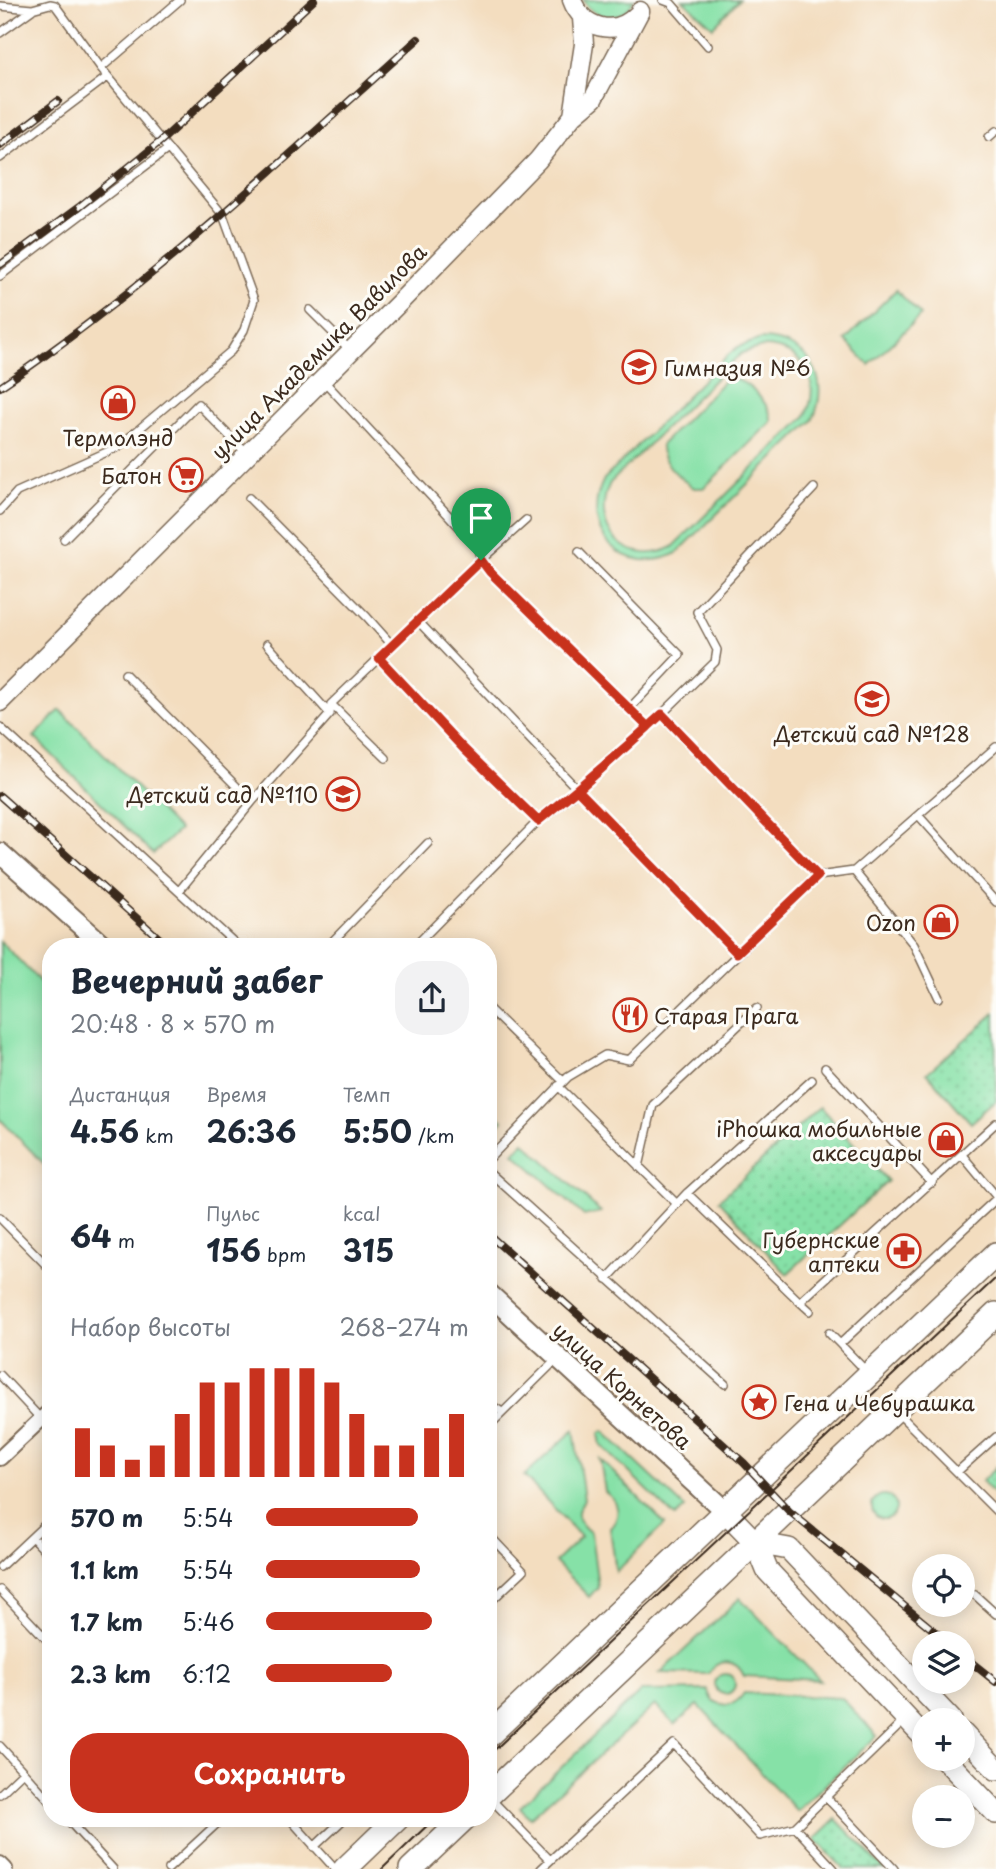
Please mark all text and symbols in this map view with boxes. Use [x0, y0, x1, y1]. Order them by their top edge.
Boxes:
street label: улица Академика Вавилова [203, 236, 433, 466]
school or university icon: Гимназия №6 [620, 348, 658, 386]
place label: Гимназия №6 [664, 351, 810, 383]
shop icon: Термолэнд [99, 384, 137, 422]
place label: Термолэнд [63, 421, 173, 453]
supermarket icon: Батон [167, 456, 205, 494]
place label: Батон [101, 459, 162, 491]
pin [451, 488, 511, 560]
icon: arrive [462, 499, 500, 537]
school or university icon: Детский сад №128 [853, 680, 891, 718]
place label: Детский сад №128 [773, 717, 970, 749]
school or university icon: Детский сад №110 [324, 775, 362, 813]
place label: Детский сад №110 [126, 778, 318, 810]
shop icon: Ozon [922, 903, 960, 941]
place label: Ozon [866, 906, 916, 938]
text: Вечерний забег [70, 956, 322, 1004]
button: share [395, 961, 469, 1035]
restaurant icon: Старая Прага [611, 996, 649, 1034]
place label: Старая Прага [654, 999, 799, 1031]
text: 20:48 · 8 × 570 m [70, 1006, 275, 1041]
text: Дистанция [70, 1080, 171, 1108]
text: Время [206, 1080, 267, 1108]
text: Темп [343, 1080, 391, 1108]
text: 4.56 [70, 1108, 139, 1153]
text: 26:36 [206, 1108, 296, 1153]
text: 5:50 [343, 1108, 412, 1153]
place label: iPhoшка мобильные аксесуары [716, 1112, 922, 1168]
text: km [139, 1121, 174, 1149]
text: /km [412, 1121, 454, 1149]
shop icon: iPhoшка мобильные аксесуары [927, 1121, 965, 1159]
text: Пульс [206, 1199, 260, 1227]
text: kcal [343, 1199, 381, 1227]
text: 64 [70, 1213, 112, 1258]
place label: Губернские аптеки [763, 1223, 880, 1279]
text: m [112, 1226, 135, 1254]
text: 156 [206, 1227, 261, 1272]
text: 315 [343, 1227, 394, 1272]
pharmacy icon: Губернские аптеки [885, 1232, 923, 1270]
text: bpm [261, 1240, 306, 1268]
text: Набор высоты [70, 1309, 231, 1344]
text: 268–274 m [339, 1309, 469, 1344]
street label: улица Корнетова [546, 1314, 700, 1456]
place icon: Гена и Чебурашка [740, 1383, 778, 1421]
place label: Гена и Чебурашка [784, 1386, 976, 1418]
text: 570 m [70, 1500, 143, 1535]
text: 5:54 [182, 1500, 233, 1535]
text: 1.1 km [70, 1552, 139, 1587]
text: 5:54 [182, 1552, 233, 1587]
map controls [912, 1554, 975, 1848]
button: locate [912, 1554, 975, 1617]
text: 1.7 km [70, 1604, 143, 1639]
text: 5:46 [182, 1604, 235, 1639]
button: layers [912, 1631, 975, 1694]
text: 2.3 km [70, 1656, 151, 1691]
text: 6:12 [182, 1656, 231, 1691]
button: + [912, 1708, 975, 1771]
button: Сохранить [70, 1733, 469, 1813]
button: − [912, 1785, 975, 1848]

